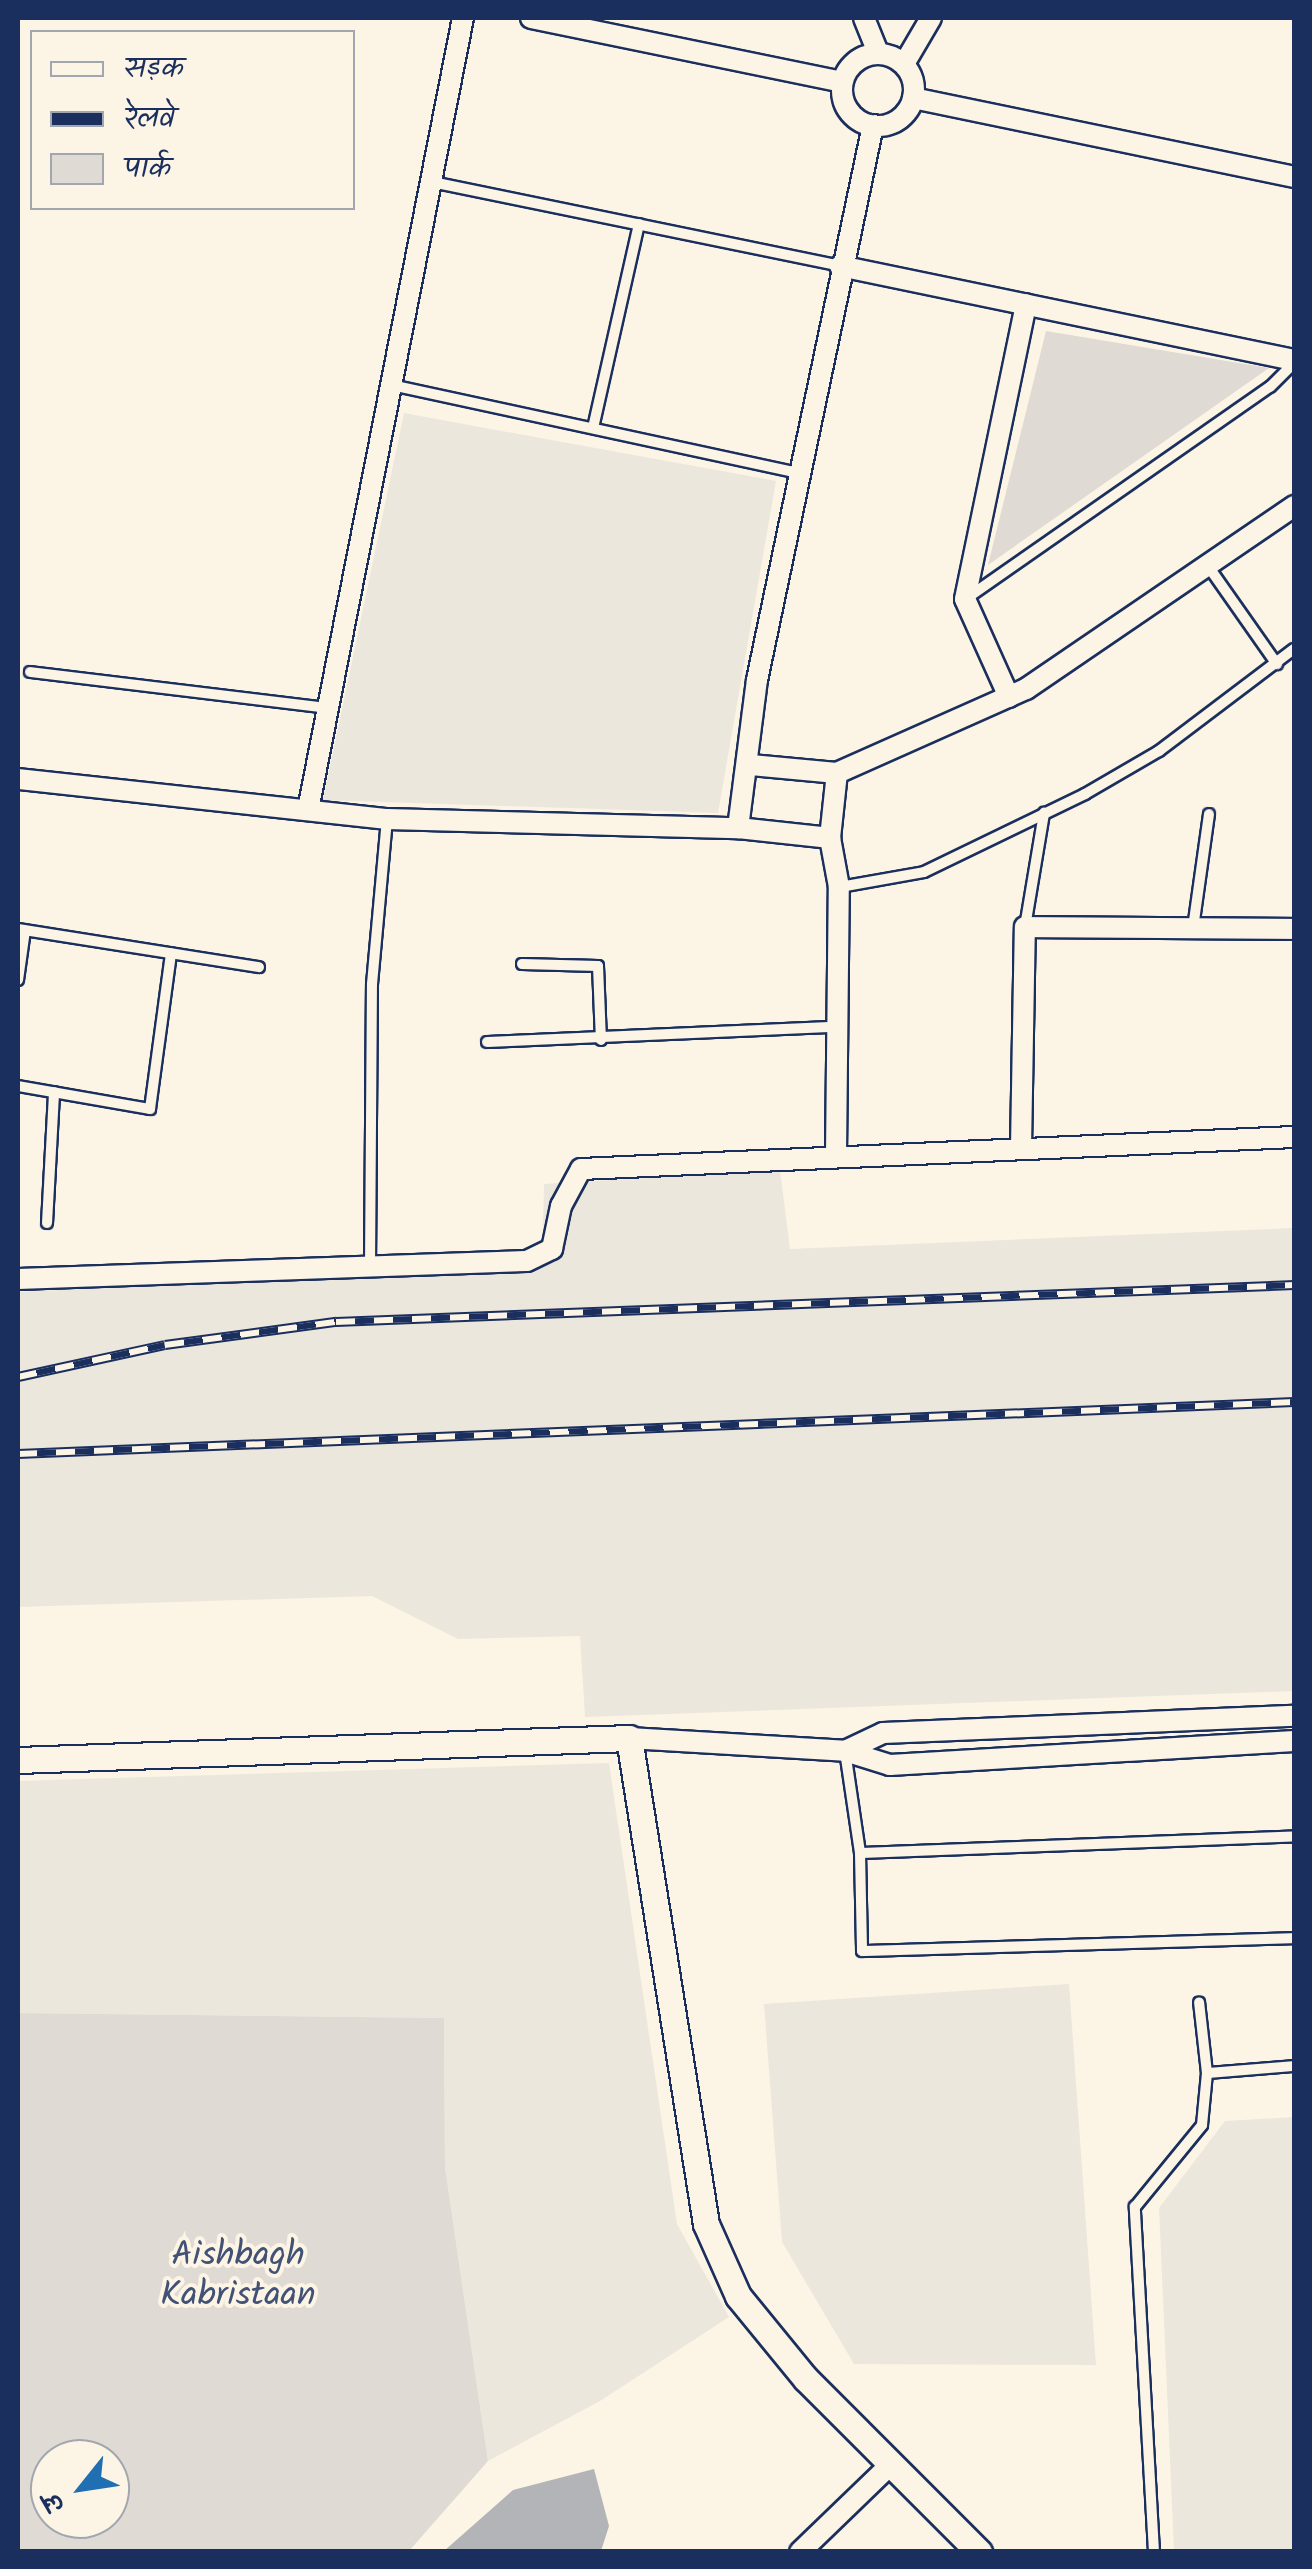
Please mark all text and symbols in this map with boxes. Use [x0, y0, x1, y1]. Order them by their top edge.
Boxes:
legend [30, 30, 355, 210]
text: सड़क [124, 45, 184, 93]
text: रेलवे [124, 95, 175, 143]
text: पार्क [124, 145, 172, 193]
park label: Aishbagh Kabristaan [160, 2235, 316, 2317]
north arrow [30, 2439, 130, 2539]
text: उ [31, 2484, 79, 2522]

